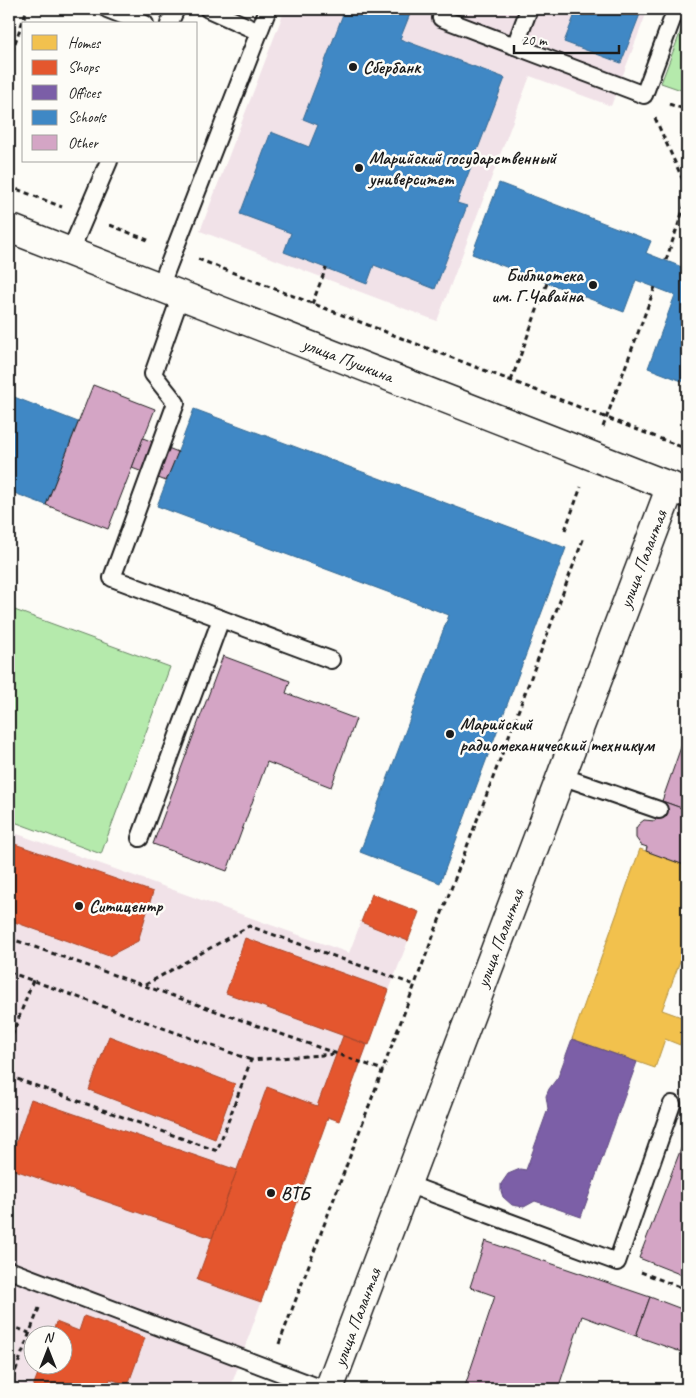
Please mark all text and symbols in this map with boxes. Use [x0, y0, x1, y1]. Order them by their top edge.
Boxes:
legend [22, 22, 198, 162]
scale bar [514, 22, 618, 54]
text: 20 m [521, 31, 548, 50]
text: Homes [68, 34, 102, 53]
place label: Сбербанк [363, 56, 422, 78]
text: Shops [68, 58, 101, 77]
marker: Сбербанк [347, 61, 359, 73]
text: Offices [68, 84, 102, 103]
text: Schools [68, 108, 107, 127]
text: Other [68, 134, 99, 153]
place label: Марийский государственный университет [367, 147, 558, 190]
marker: Марийский государственный университет [353, 162, 365, 174]
place label: Библиотека им. Г.Чавайна [491, 264, 585, 307]
marker: Библиотека им. Г.Чавайна [587, 279, 599, 291]
street label: улица Пушкина [299, 332, 398, 388]
street label: улица Палантая [614, 505, 672, 612]
place label: Марийский радиомеханический техникум [460, 713, 656, 756]
marker: Марийский радиомеханический техникум [444, 728, 456, 740]
street label: улица Палантая [471, 884, 529, 991]
place label: Ситицентр [89, 895, 164, 917]
marker: Ситицентр [73, 900, 85, 912]
place label: ВТБ [281, 1182, 312, 1204]
marker: ВТБ [265, 1187, 277, 1199]
street label: улица Палантая [328, 1263, 386, 1370]
north arrow [22, 1326, 72, 1376]
text: N [44, 1329, 55, 1346]

